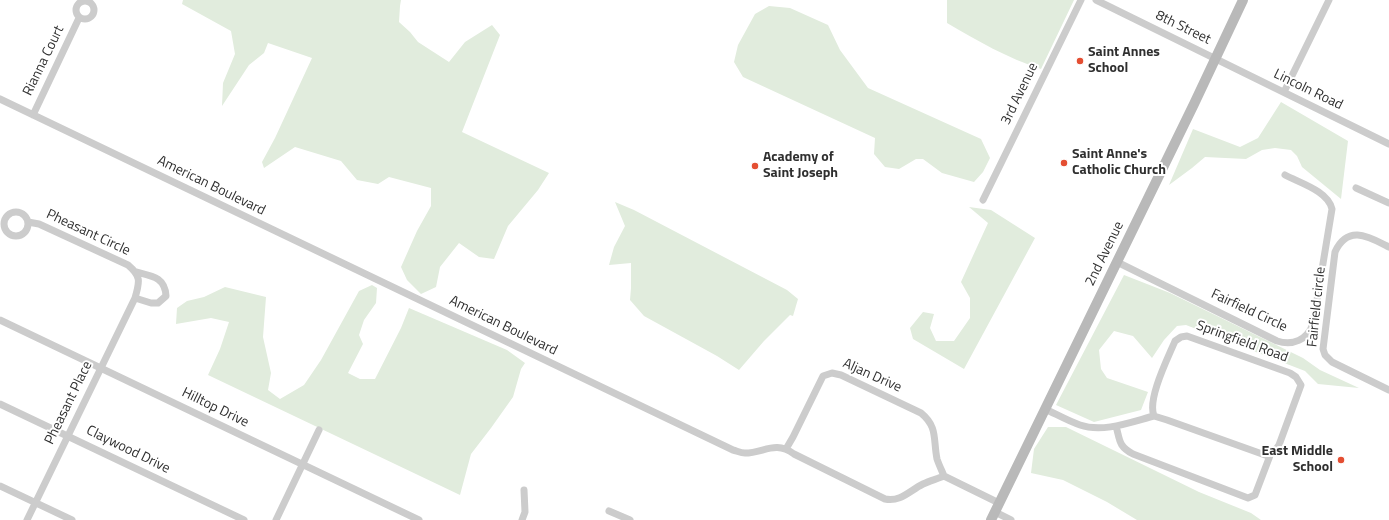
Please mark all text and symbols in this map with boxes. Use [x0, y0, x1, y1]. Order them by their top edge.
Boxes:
street label: 8th Street [1153, 7, 1213, 49]
street label: Rianna Court [20, 23, 68, 99]
place label: Saint Annes School [1088, 45, 1160, 78]
marker: Saint Annes School [1075, 56, 1085, 66]
street label: 3rd Avenue [998, 60, 1042, 128]
street label: Lincoln Road [1271, 66, 1345, 114]
place label: Saint Anne's Catholic Church [1072, 147, 1166, 180]
place label: Academy of Saint Joseph [763, 150, 838, 182]
street label: American Boulevard [154, 153, 268, 219]
marker: Saint Anne's Catholic Church [1059, 158, 1069, 168]
marker: Academy of Saint Joseph [750, 161, 760, 171]
street label: Pheasant Circle [43, 206, 133, 260]
street label: 2nd Avenue [1082, 219, 1128, 289]
street label: Fairfield circle [1304, 266, 1330, 348]
street label: Fairfield Circle [1208, 286, 1290, 336]
street label: American Boulevard [446, 293, 560, 359]
street label: Springfield Road [1194, 318, 1290, 366]
street label: Aljan Drive [840, 356, 904, 396]
street label: Pheasant Place [42, 359, 96, 447]
street label: Hilltop Drive [179, 385, 251, 431]
street label: Claywood Drive [83, 422, 173, 478]
place label: East Middle School [1261, 444, 1333, 476]
marker: East Middle School [1336, 455, 1346, 465]

